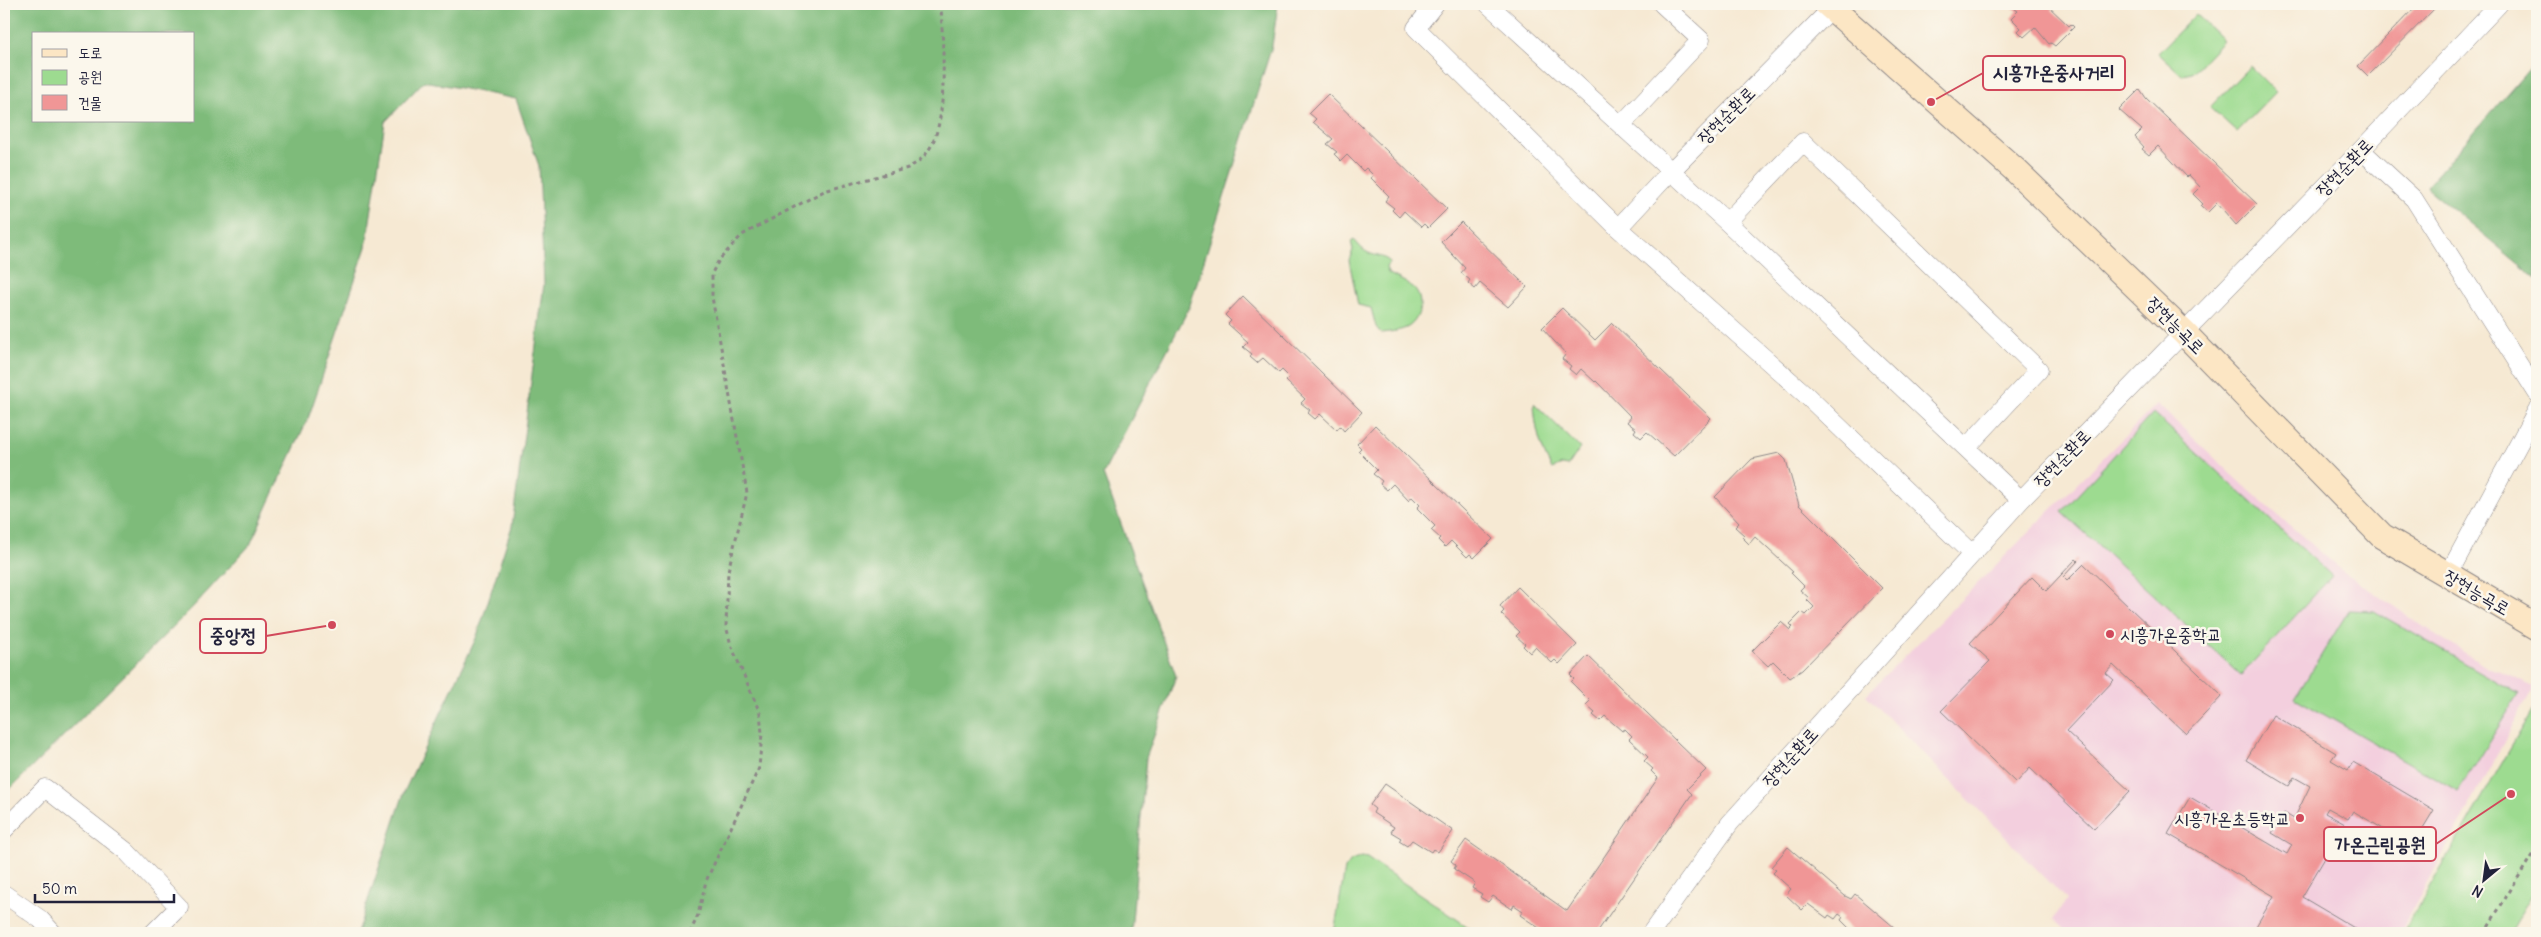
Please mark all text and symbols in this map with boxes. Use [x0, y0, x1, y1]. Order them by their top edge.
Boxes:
legend [32, 32, 195, 122]
text: 도로 [78, 43, 102, 62]
callout: 시흥가온중사거리 [1983, 56, 2125, 90]
text: 시흥가온중사거리 [1993, 60, 2115, 84]
text: 공원 [78, 67, 102, 86]
street label: 장현순환로 [1692, 81, 1760, 149]
text: 건물 [78, 93, 102, 112]
street label: 장현순환로 [2311, 133, 2377, 201]
street label: 장현능곡로 [2142, 291, 2210, 359]
street label: 장현순환로 [2029, 424, 2095, 492]
street label: 장현능곡로 [2440, 564, 2514, 620]
callout: 중앙정 [200, 619, 266, 653]
text: 중앙정 [210, 623, 256, 647]
place label: 시흥가온중학교 [2120, 623, 2221, 646]
marker: 시흥가온중학교 [2104, 628, 2116, 640]
street label: 장현순환로 [1757, 722, 1823, 792]
place label: 시흥가온초등학교 [2174, 807, 2290, 830]
marker: 시흥가온초등학교 [2294, 812, 2306, 824]
callout: 가온근린공원 [2324, 827, 2436, 861]
text: 가온근린공원 [2334, 832, 2426, 856]
north arrow [2458, 854, 2508, 904]
scale bar [35, 872, 174, 904]
text: 50 m [42, 879, 77, 898]
text: N [2469, 881, 2486, 902]

